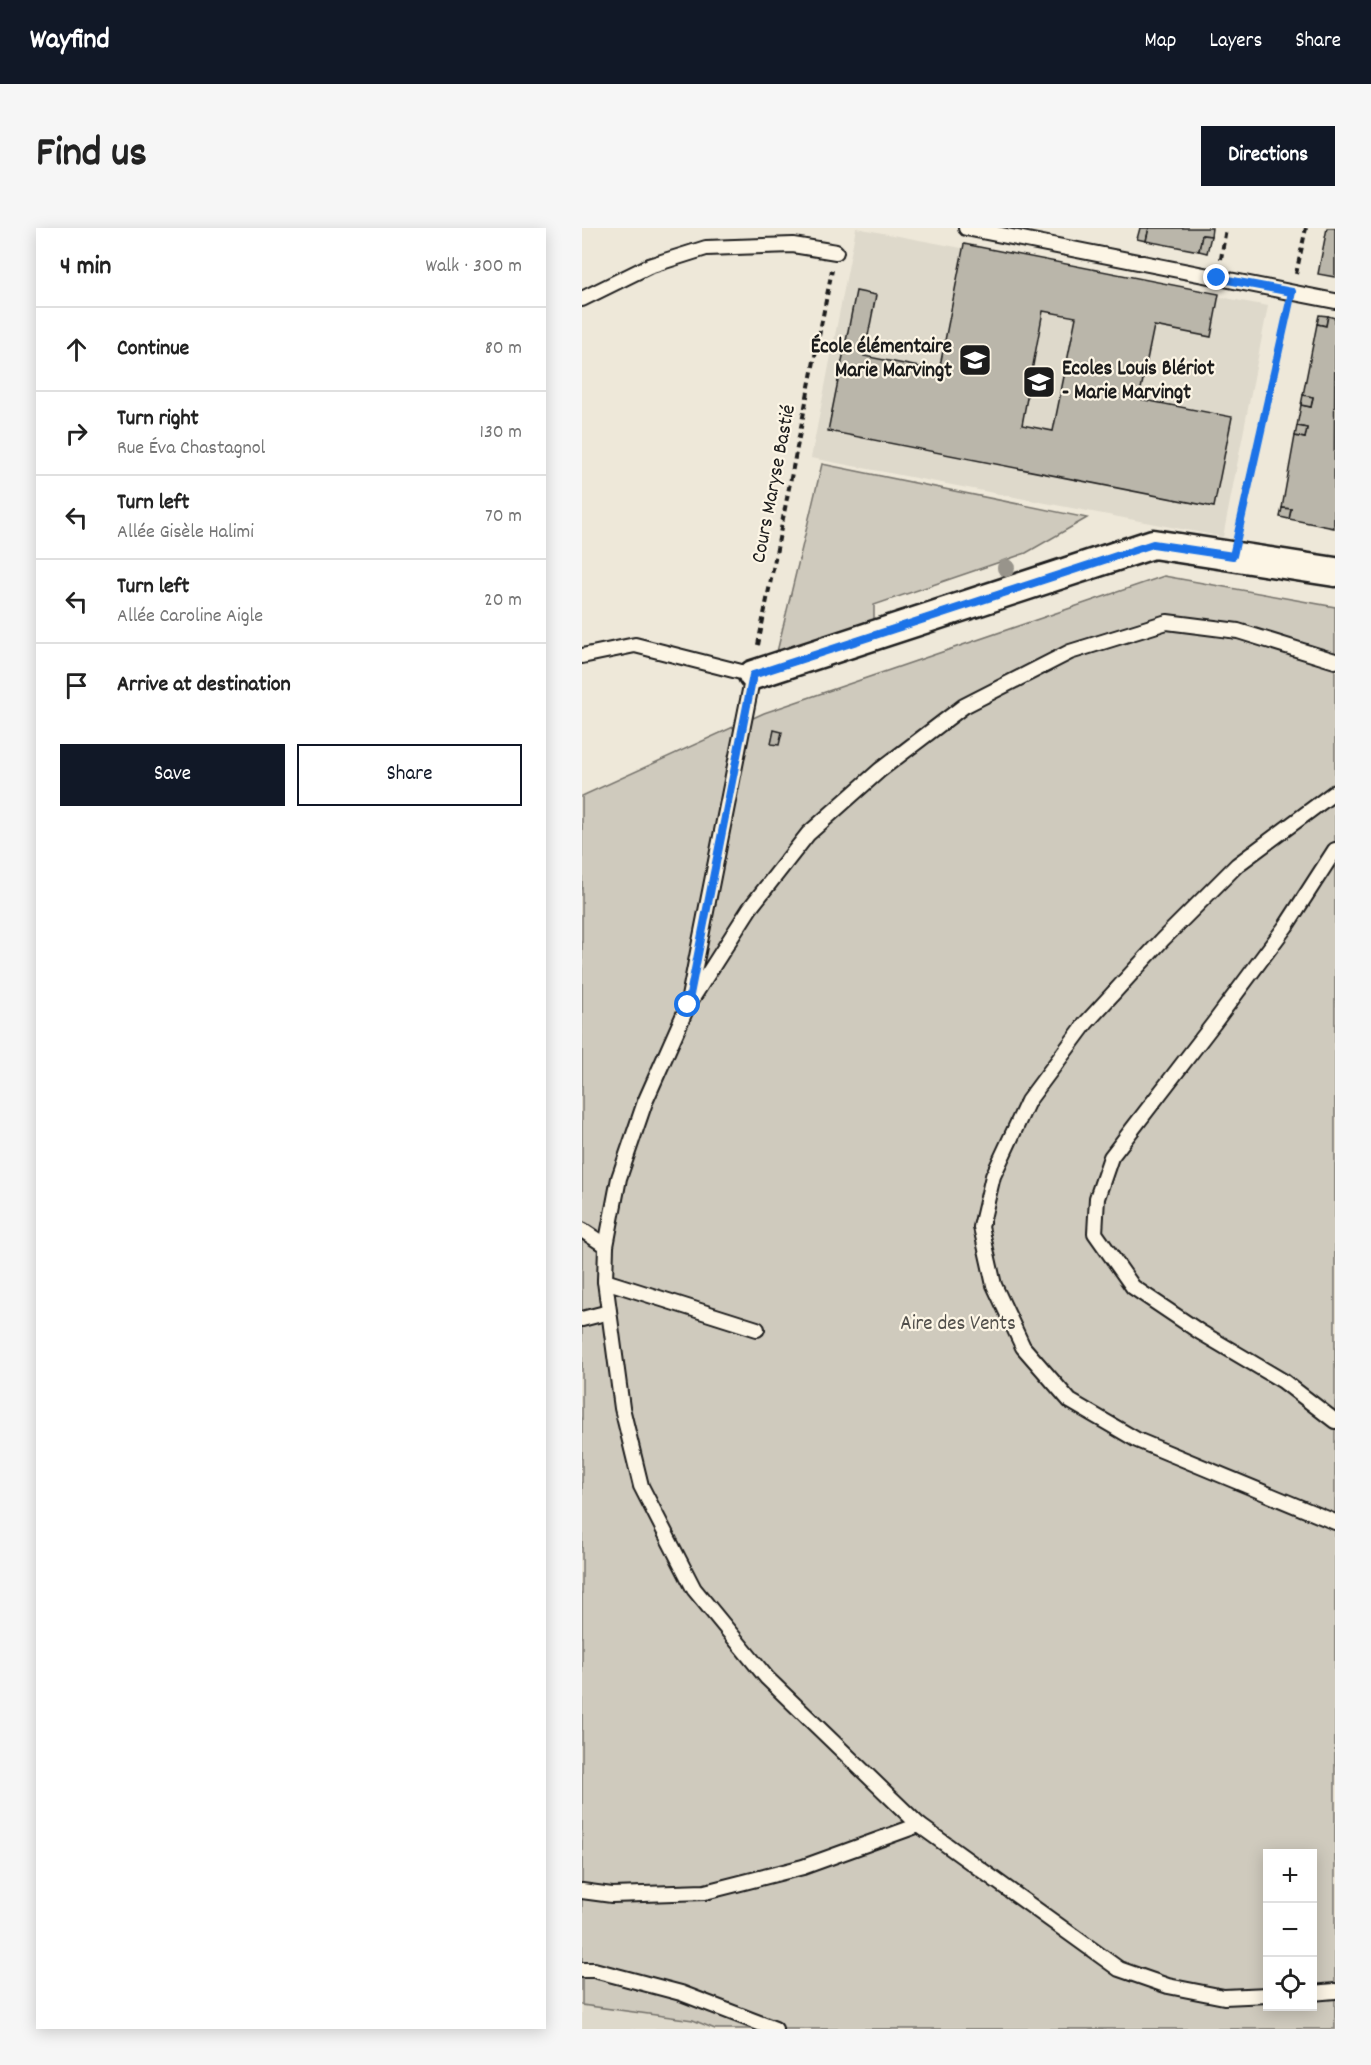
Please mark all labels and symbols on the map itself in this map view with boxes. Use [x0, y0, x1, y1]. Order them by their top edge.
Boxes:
route end [1203, 264, 1229, 290]
place label: École élémentaire Marie Marvingt [811, 333, 952, 387]
school or university icon: École élémentaire Marie Marvingt [957, 342, 993, 378]
place label: Ecoles Louis Blériot - Marie Marvingt [1062, 355, 1215, 409]
school or university icon: Ecoles Louis Blériot - Marie Marvingt [1021, 364, 1057, 400]
street label: Cours Maryse Bastié [745, 402, 805, 566]
route start [674, 991, 700, 1017]
park label: Aire des Vents [900, 1310, 1016, 1340]

